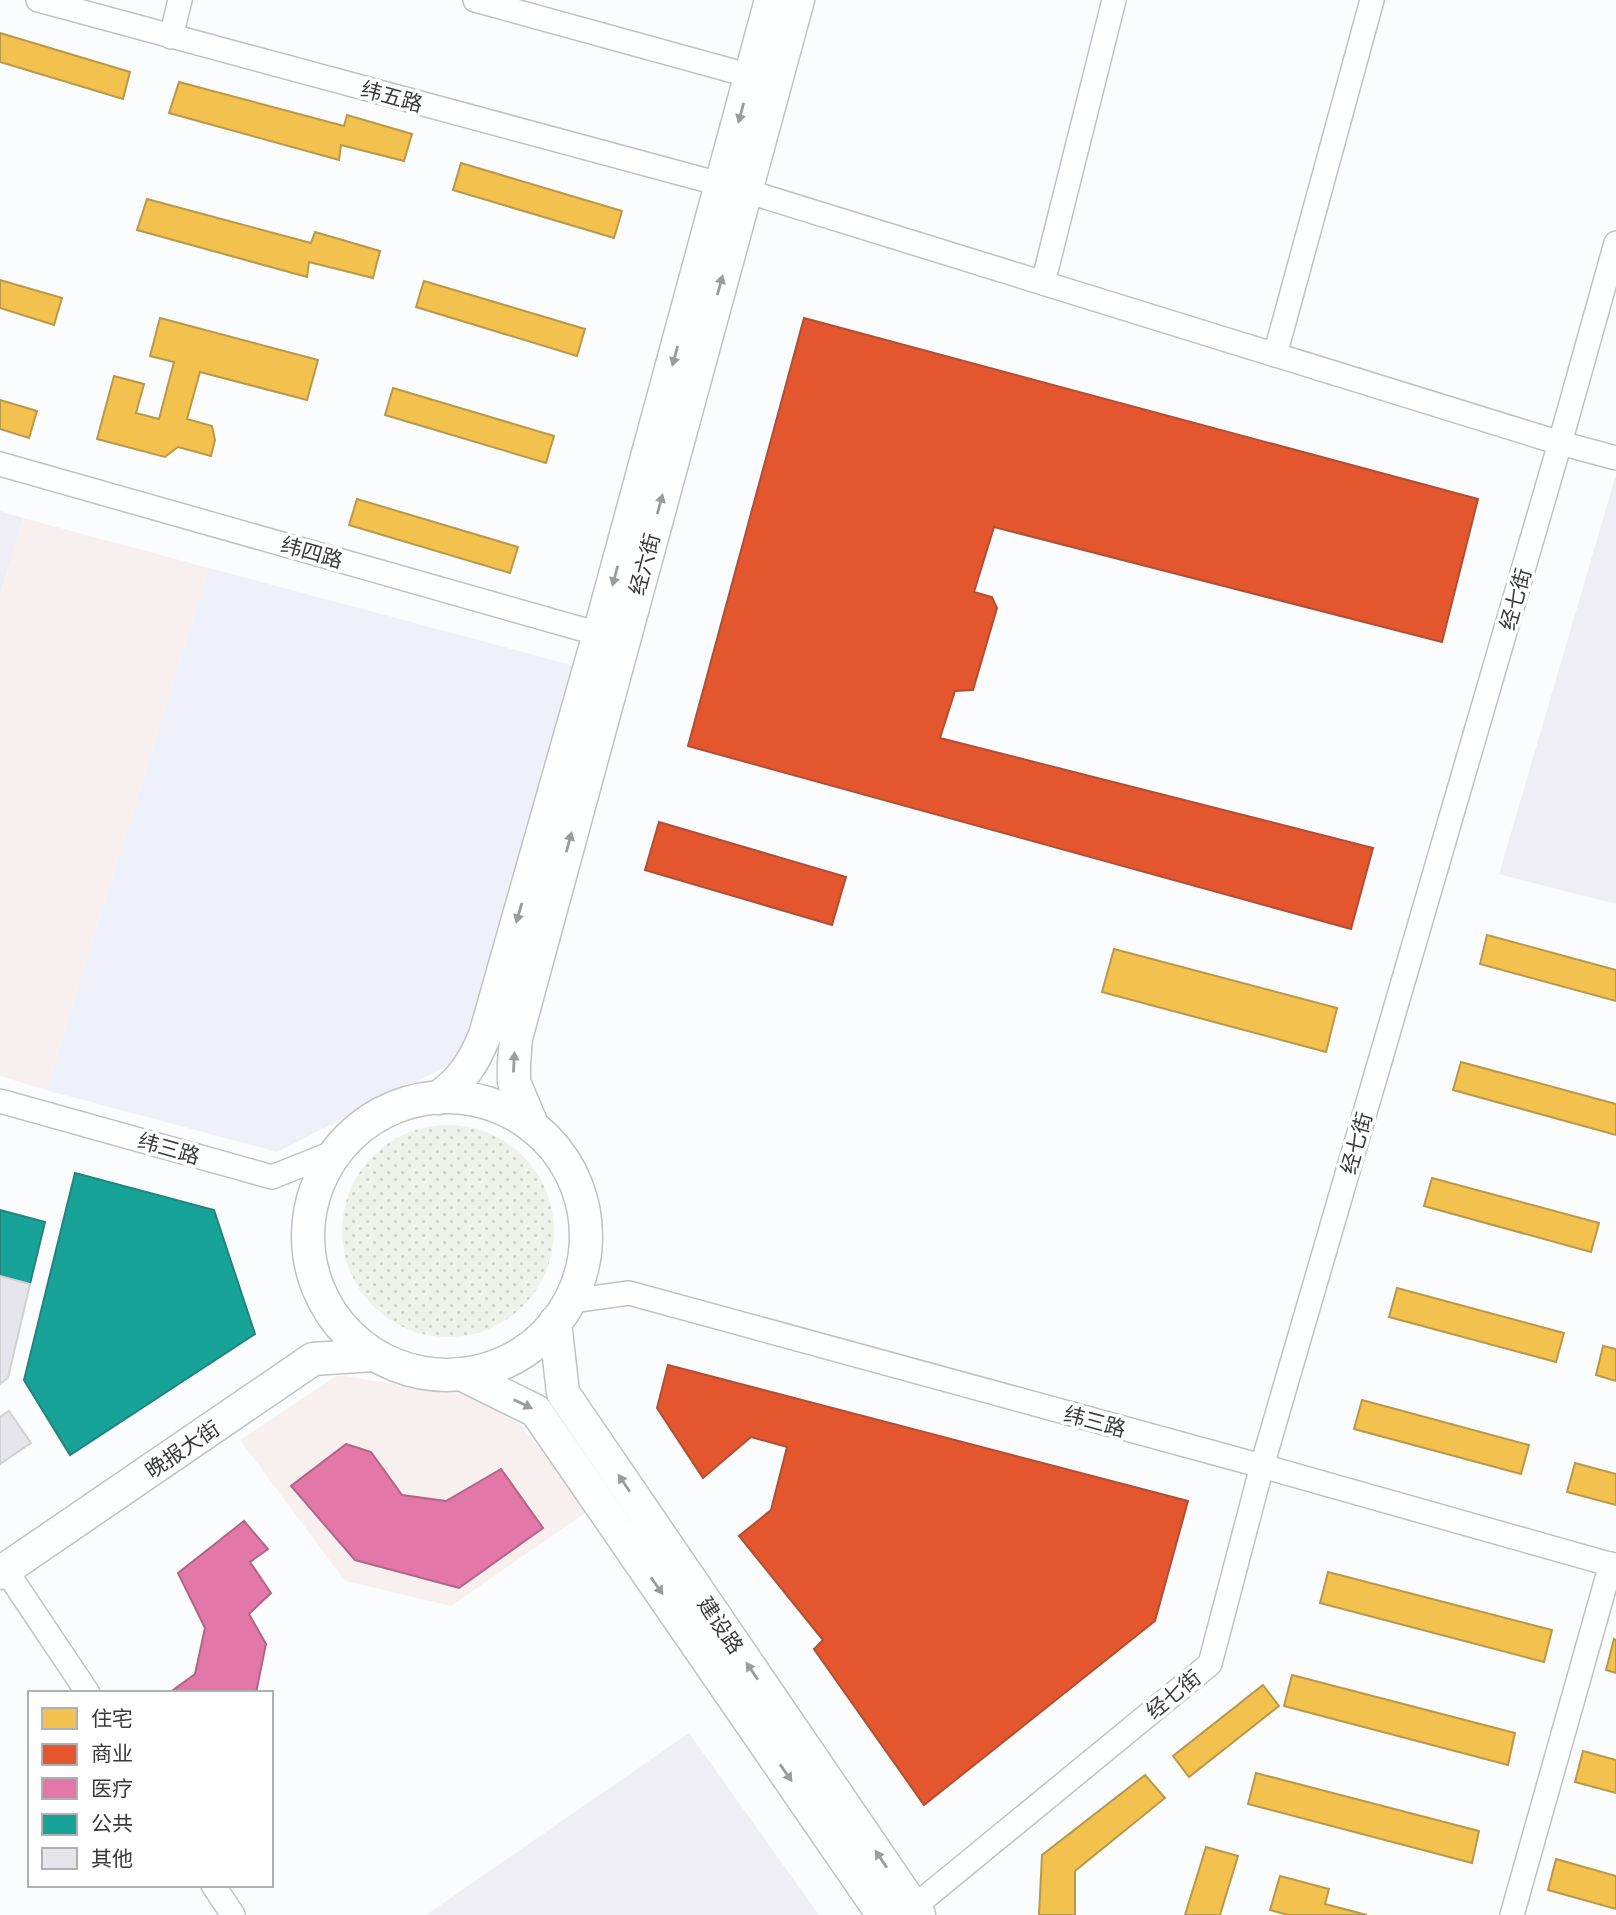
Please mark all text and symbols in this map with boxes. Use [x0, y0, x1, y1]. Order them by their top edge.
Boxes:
street label: 纬五路 [358, 75, 426, 117]
one-way arrow [735, 102, 746, 124]
one-way arrow [715, 274, 726, 296]
one-way arrow [669, 346, 680, 368]
one-way arrow [656, 493, 666, 514]
street label: 经六街 [623, 530, 665, 598]
street label: 纬四路 [278, 531, 346, 573]
one-way arrow [609, 565, 620, 587]
street label: 经七街 [1494, 565, 1536, 633]
one-way arrow [564, 831, 575, 853]
one-way arrow [514, 902, 524, 923]
one-way arrow [509, 1051, 520, 1073]
street label: 经七街 [1335, 1109, 1377, 1177]
street label: 纬三路 [135, 1127, 203, 1169]
one-way arrow [513, 1399, 533, 1410]
street label: 纬三路 [1061, 1400, 1129, 1442]
street label: 晚报大街 [140, 1415, 224, 1483]
one-way arrow [617, 1474, 631, 1492]
one-way arrow [650, 1577, 664, 1595]
street label: 建设路 [693, 1592, 749, 1658]
one-way arrow [746, 1661, 759, 1681]
street label: 经七街 [1140, 1664, 1206, 1724]
legend [28, 1691, 273, 1887]
text: 住宅 [91, 1705, 133, 1731]
text: 商业 [91, 1740, 133, 1766]
one-way arrow [779, 1764, 792, 1783]
text: 医疗 [91, 1775, 133, 1801]
text: 公共 [91, 1810, 133, 1836]
text: 其他 [91, 1845, 133, 1871]
one-way arrow [874, 1850, 888, 1868]

